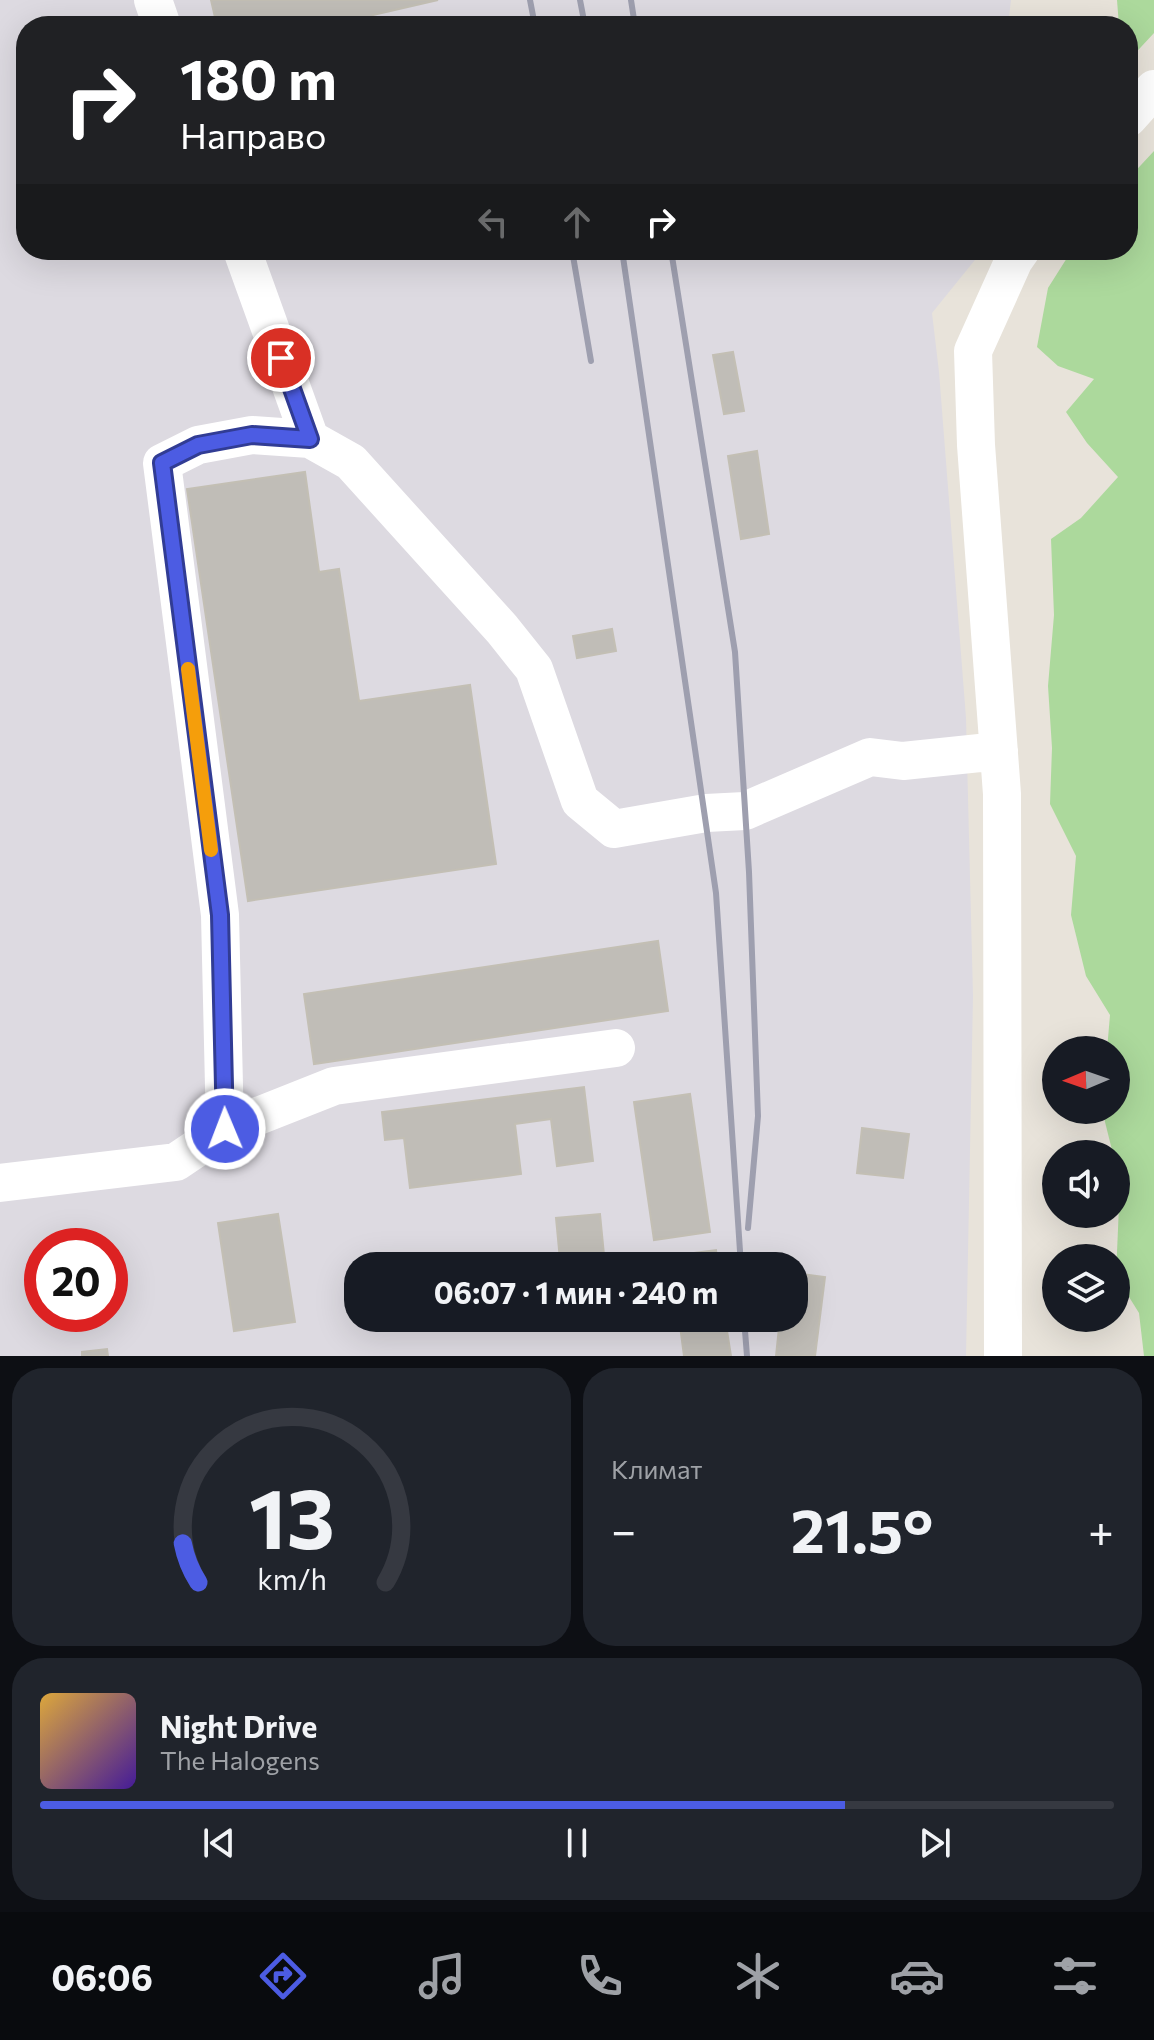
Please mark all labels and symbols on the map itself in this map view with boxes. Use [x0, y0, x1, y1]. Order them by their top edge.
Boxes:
pin [247, 324, 315, 392]
north arrow [1042, 1036, 1130, 1124]
position arrow [183, 1087, 267, 1171]
speed limit sign: 20 [24, 1228, 128, 1332]

